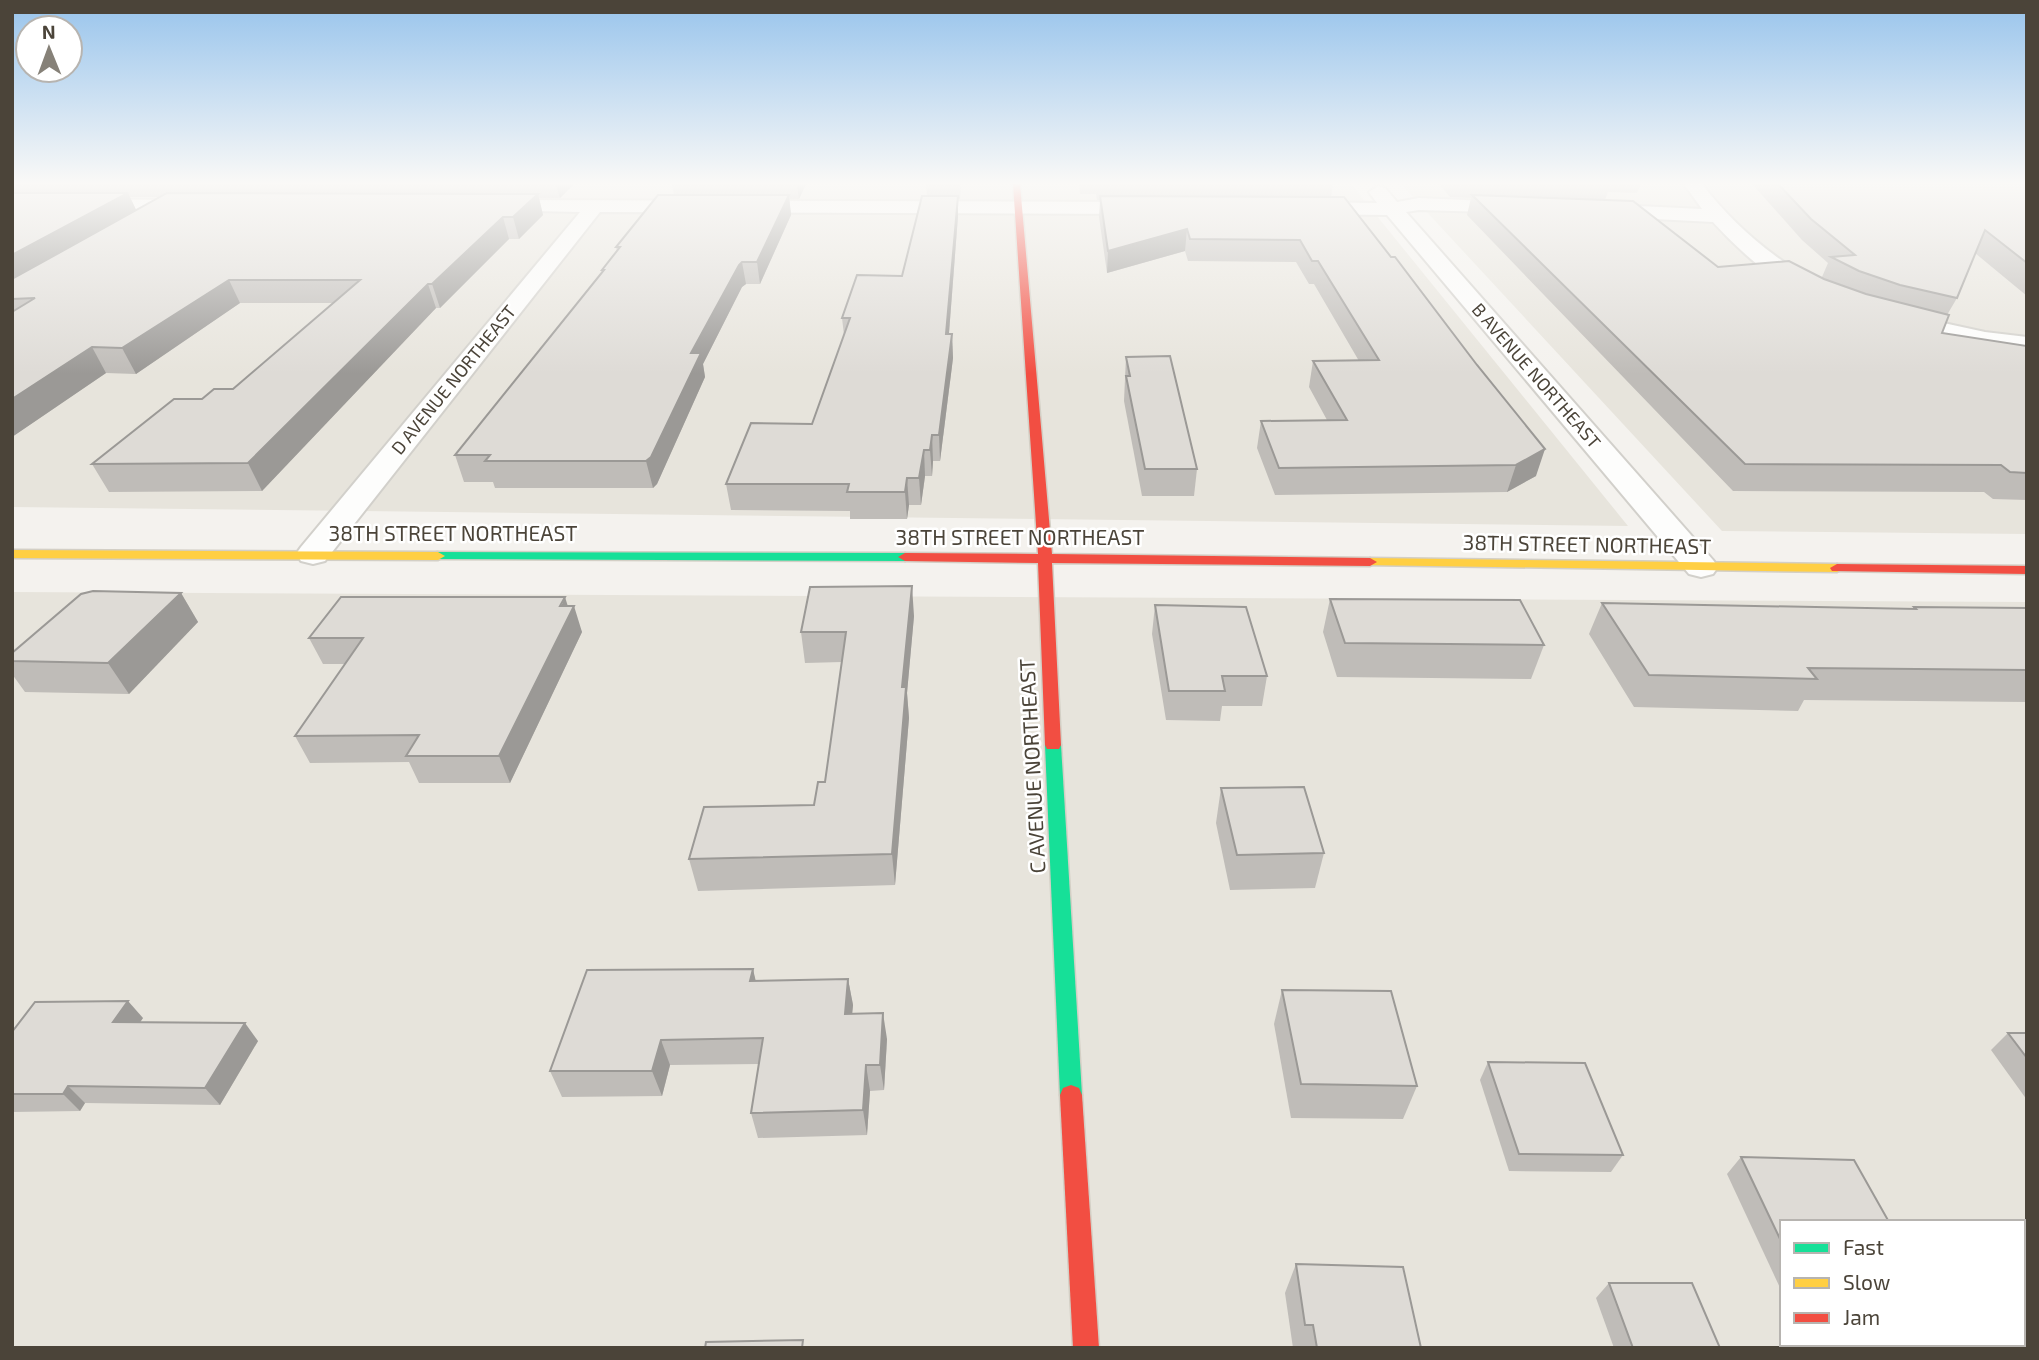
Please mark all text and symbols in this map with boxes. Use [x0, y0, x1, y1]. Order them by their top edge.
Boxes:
north arrow [14, 14, 84, 84]
text: N [42, 20, 56, 43]
street label: B AVENUE NORTHEAST [1468, 298, 1606, 453]
street label: D AVENUE NORTHEAST [386, 300, 521, 459]
street label: 38TH STREET NORTHEAST [329, 520, 577, 545]
street label: 38TH STREET NORTHEAST [896, 524, 1144, 549]
street label: 38TH STREET NORTHEAST [1462, 529, 1712, 558]
street label: C AVENUE NORTHEAST [1013, 658, 1050, 874]
legend [1780, 1220, 2025, 1346]
text: Fast [1843, 1234, 1884, 1259]
text: Slow [1843, 1269, 1890, 1294]
text: Jam [1843, 1304, 1880, 1329]

